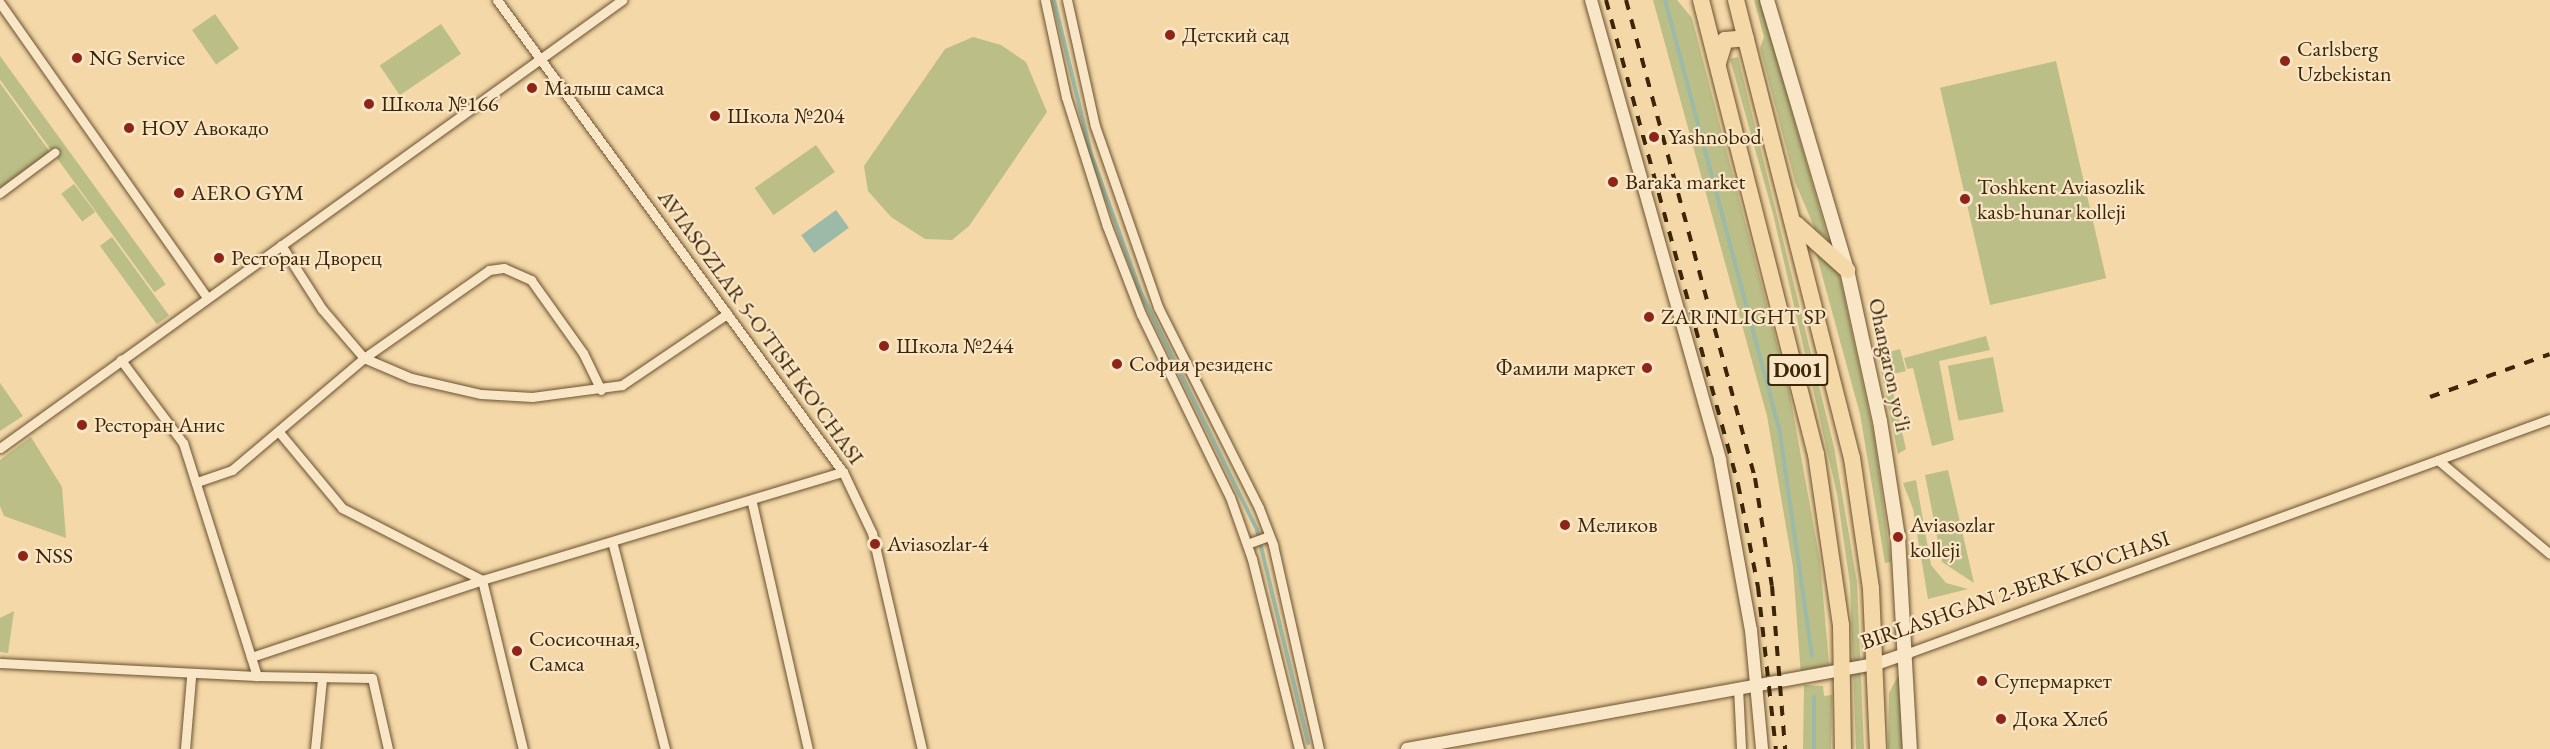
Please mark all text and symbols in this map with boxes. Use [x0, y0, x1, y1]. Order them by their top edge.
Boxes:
place label: Детский сад [1182, 22, 1289, 48]
marker: Детский сад [1163, 28, 1177, 42]
place label: Carlsberg Uzbekistan [2297, 35, 2392, 86]
place label: NG Service [89, 45, 185, 71]
marker: NG Service [70, 51, 84, 65]
marker: Carlsberg Uzbekistan [2278, 54, 2292, 68]
place label: Малыш самса [544, 75, 664, 101]
marker: Малыш самса [525, 81, 539, 95]
place label: Школа №166 [381, 91, 499, 117]
marker: Школа №166 [362, 97, 376, 111]
place label: Школа №204 [727, 103, 845, 129]
marker: Школа №204 [708, 109, 722, 123]
place label: НОУ Авокадо [141, 115, 269, 141]
marker: НОУ Авокадо [122, 121, 136, 135]
place label: Yashnobod [1668, 124, 1762, 150]
marker: Yashnobod [1645, 128, 1663, 146]
place label: Baraka market [1625, 169, 1745, 195]
place label: Toshkent Aviasozlik kasb-hunar kolleji [1977, 173, 2145, 224]
marker: Baraka market [1606, 175, 1620, 189]
place label: AERO GYM [191, 180, 304, 206]
street label: AVIASOZLAR 5-O'TISH KO'CHASI [652, 185, 870, 469]
marker: AERO GYM [172, 186, 186, 200]
marker: Toshkent Aviasozlik kasb-hunar kolleji [1958, 192, 1972, 206]
place label: Ресторан Дворец [231, 245, 382, 271]
marker: Ресторан Дворец [212, 251, 226, 265]
street label: Ohangaron yoʻli [1863, 296, 1917, 434]
place label: ZARINLIGHT SP [1661, 304, 1826, 330]
marker: ZARINLIGHT SP [1642, 310, 1656, 324]
place label: Школа №244 [896, 333, 1014, 359]
marker: Школа №244 [877, 339, 891, 353]
place label: София резиденс [1129, 351, 1273, 377]
road number: D001 [1766, 352, 1830, 388]
place label: Фамили маркет [1496, 355, 1635, 381]
marker: София резиденс [1110, 357, 1124, 371]
marker: Фамили маркет [1640, 361, 1654, 375]
place label: Ресторан Анис [94, 412, 225, 438]
marker: Ресторан Анис [75, 418, 89, 432]
place label: Aviasozlar kolleji [1910, 511, 1995, 562]
place label: Меликов [1577, 512, 1657, 538]
marker: Меликов [1558, 518, 1572, 532]
street label: BIRLASHGAN 2-BERK KO'CHASI [1857, 525, 2173, 655]
marker: Aviasozlar kolleji [1891, 530, 1905, 544]
place label: Aviasozlar-4 [887, 531, 988, 557]
marker: Aviasozlar-4 [868, 537, 882, 551]
place label: NSS [35, 543, 73, 569]
marker: NSS [16, 549, 30, 563]
place label: Сосисочная, Самса [529, 625, 640, 676]
marker: Сосисочная, Самса [510, 644, 524, 658]
place label: Супермаркет [1994, 668, 2112, 694]
marker: Супермаркет [1975, 674, 1989, 688]
place label: Дока Хлеб [2013, 706, 2108, 732]
marker: Дока Хлеб [1994, 712, 2008, 726]

